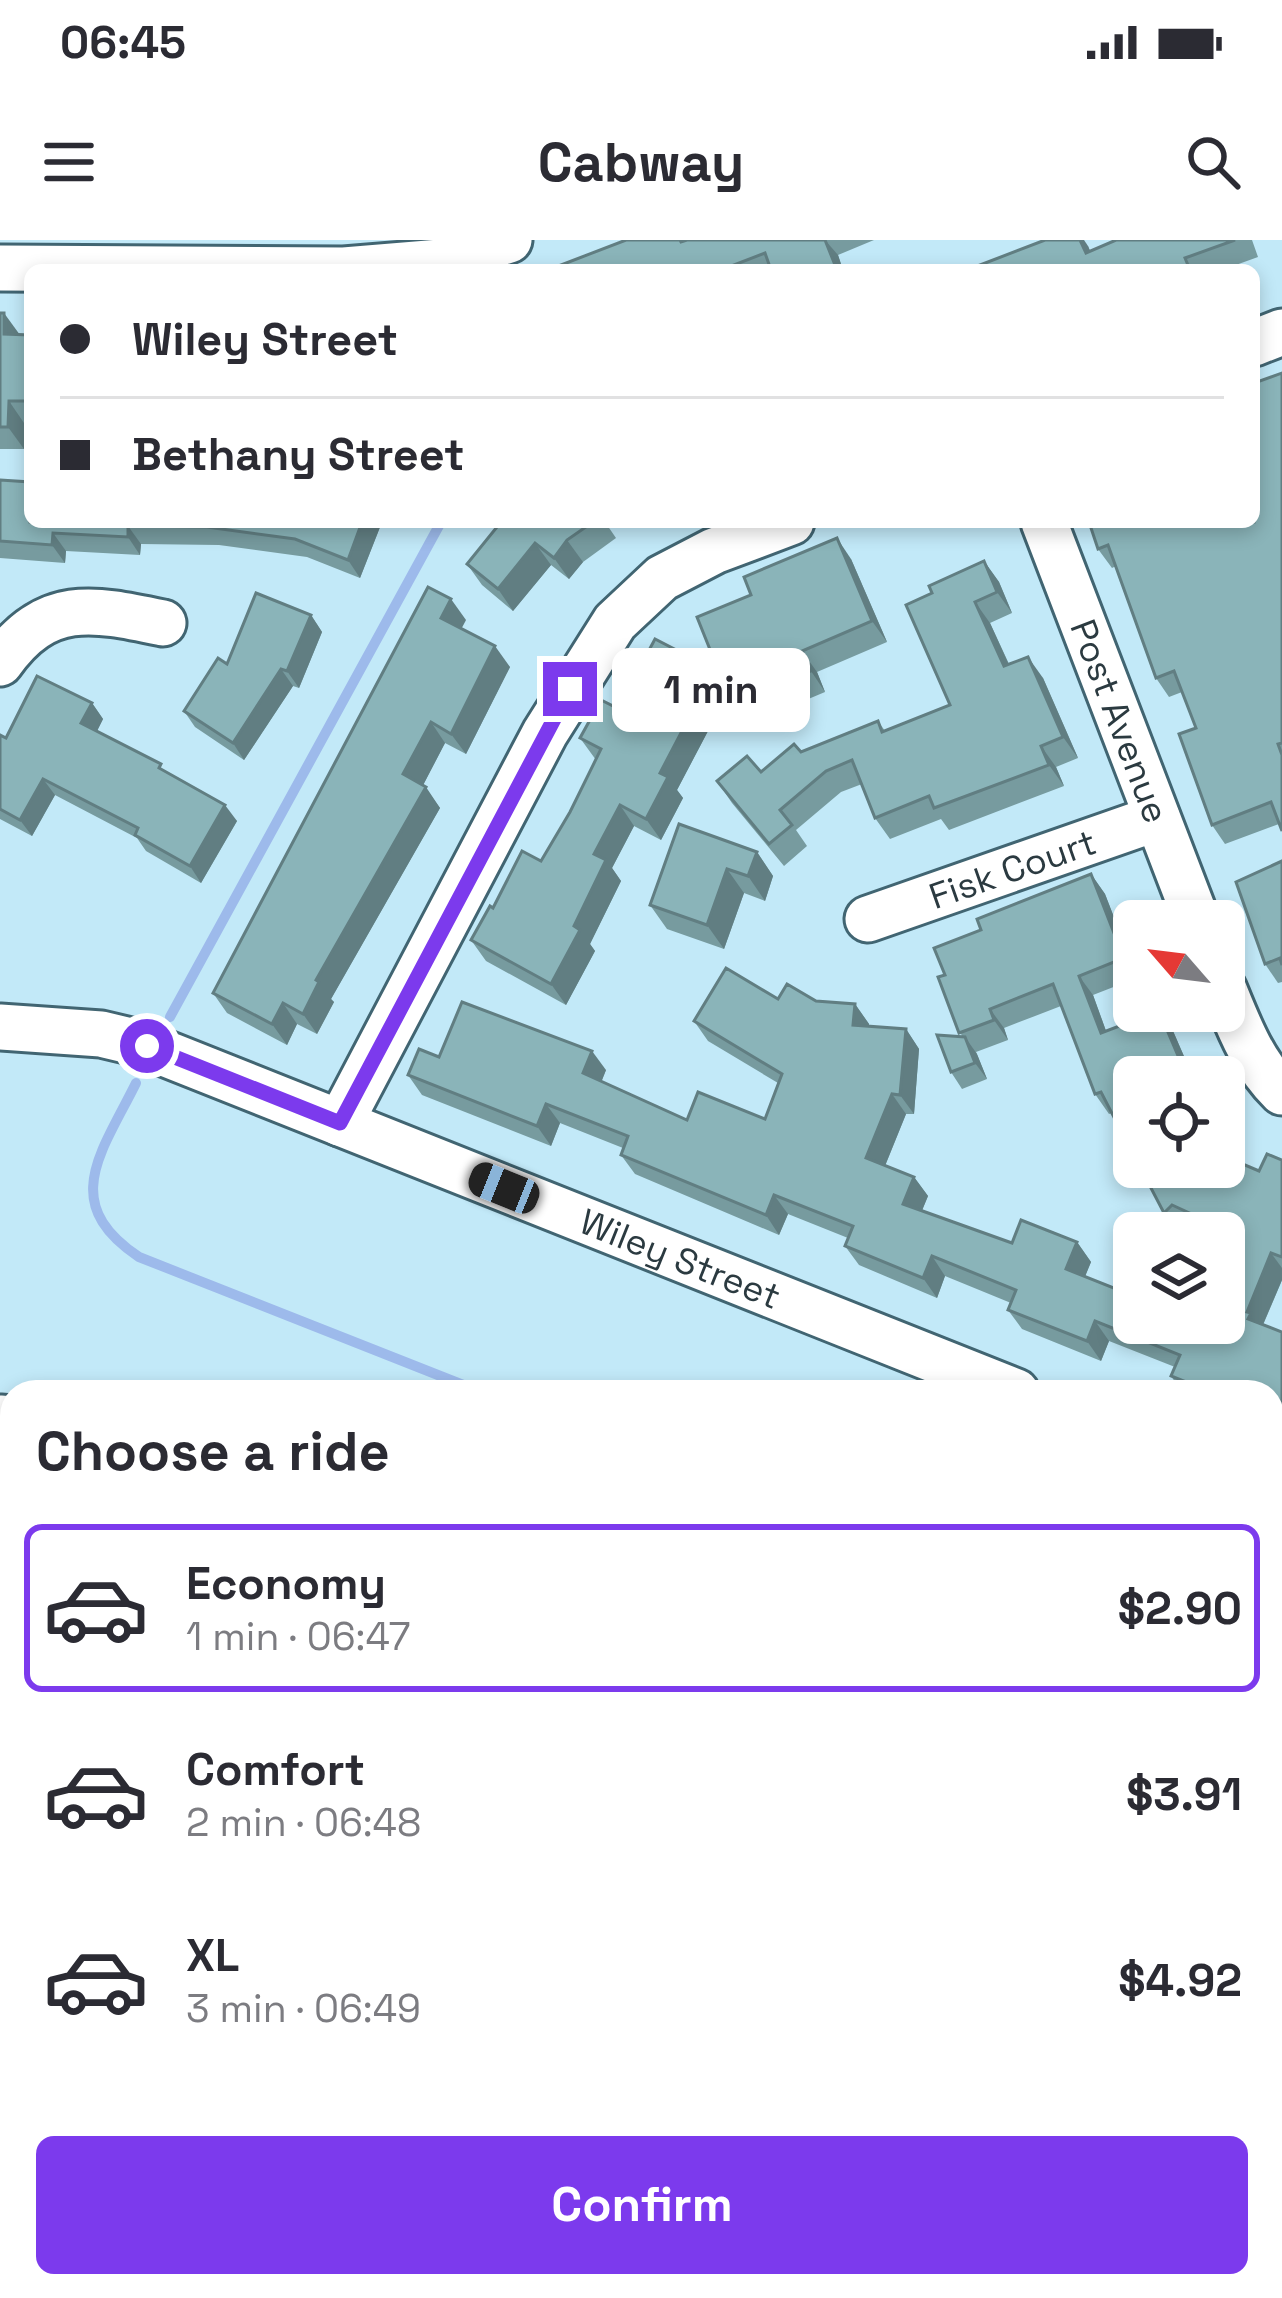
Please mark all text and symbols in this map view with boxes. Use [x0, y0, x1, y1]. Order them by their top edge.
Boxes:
text: 06:45 [60, 14, 186, 71]
text: Cabway [538, 128, 744, 197]
icon: menu [36, 129, 102, 195]
icon: search [1180, 129, 1246, 195]
text: Wiley Street [132, 311, 398, 368]
text: Bethany Street [132, 426, 464, 483]
street label: Post Avenue [1059, 613, 1179, 830]
callout: 1 min [612, 647, 810, 731]
route end [543, 662, 597, 716]
text: 1 min [663, 665, 759, 714]
street label: Fisk Court [923, 819, 1102, 920]
north arrow [1113, 900, 1245, 1032]
map controls [1113, 900, 1245, 1344]
route start [120, 1019, 174, 1073]
button: locate [1113, 1056, 1245, 1188]
car [464, 1158, 544, 1218]
street label: Wiley Street [573, 1199, 787, 1320]
button: layers [1113, 1212, 1245, 1344]
text: Choose a ride [36, 1417, 390, 1486]
icon: car [42, 1554, 150, 1662]
text: Economy [186, 1555, 386, 1612]
text: $2.90 [1118, 1580, 1242, 1637]
text: 1 min · 06:47 [186, 1612, 411, 1661]
icon: car [42, 1740, 150, 1848]
text: Comfort [186, 1741, 365, 1798]
text: $3.91 [1126, 1766, 1242, 1823]
text: 2 min · 06:48 [186, 1798, 421, 1847]
icon: car [42, 1926, 150, 2034]
text: XL [186, 1927, 239, 1984]
text: $4.92 [1118, 1952, 1242, 2009]
text: 3 min · 06:49 [186, 1984, 421, 2033]
button: Confirm [36, 2136, 1248, 2274]

